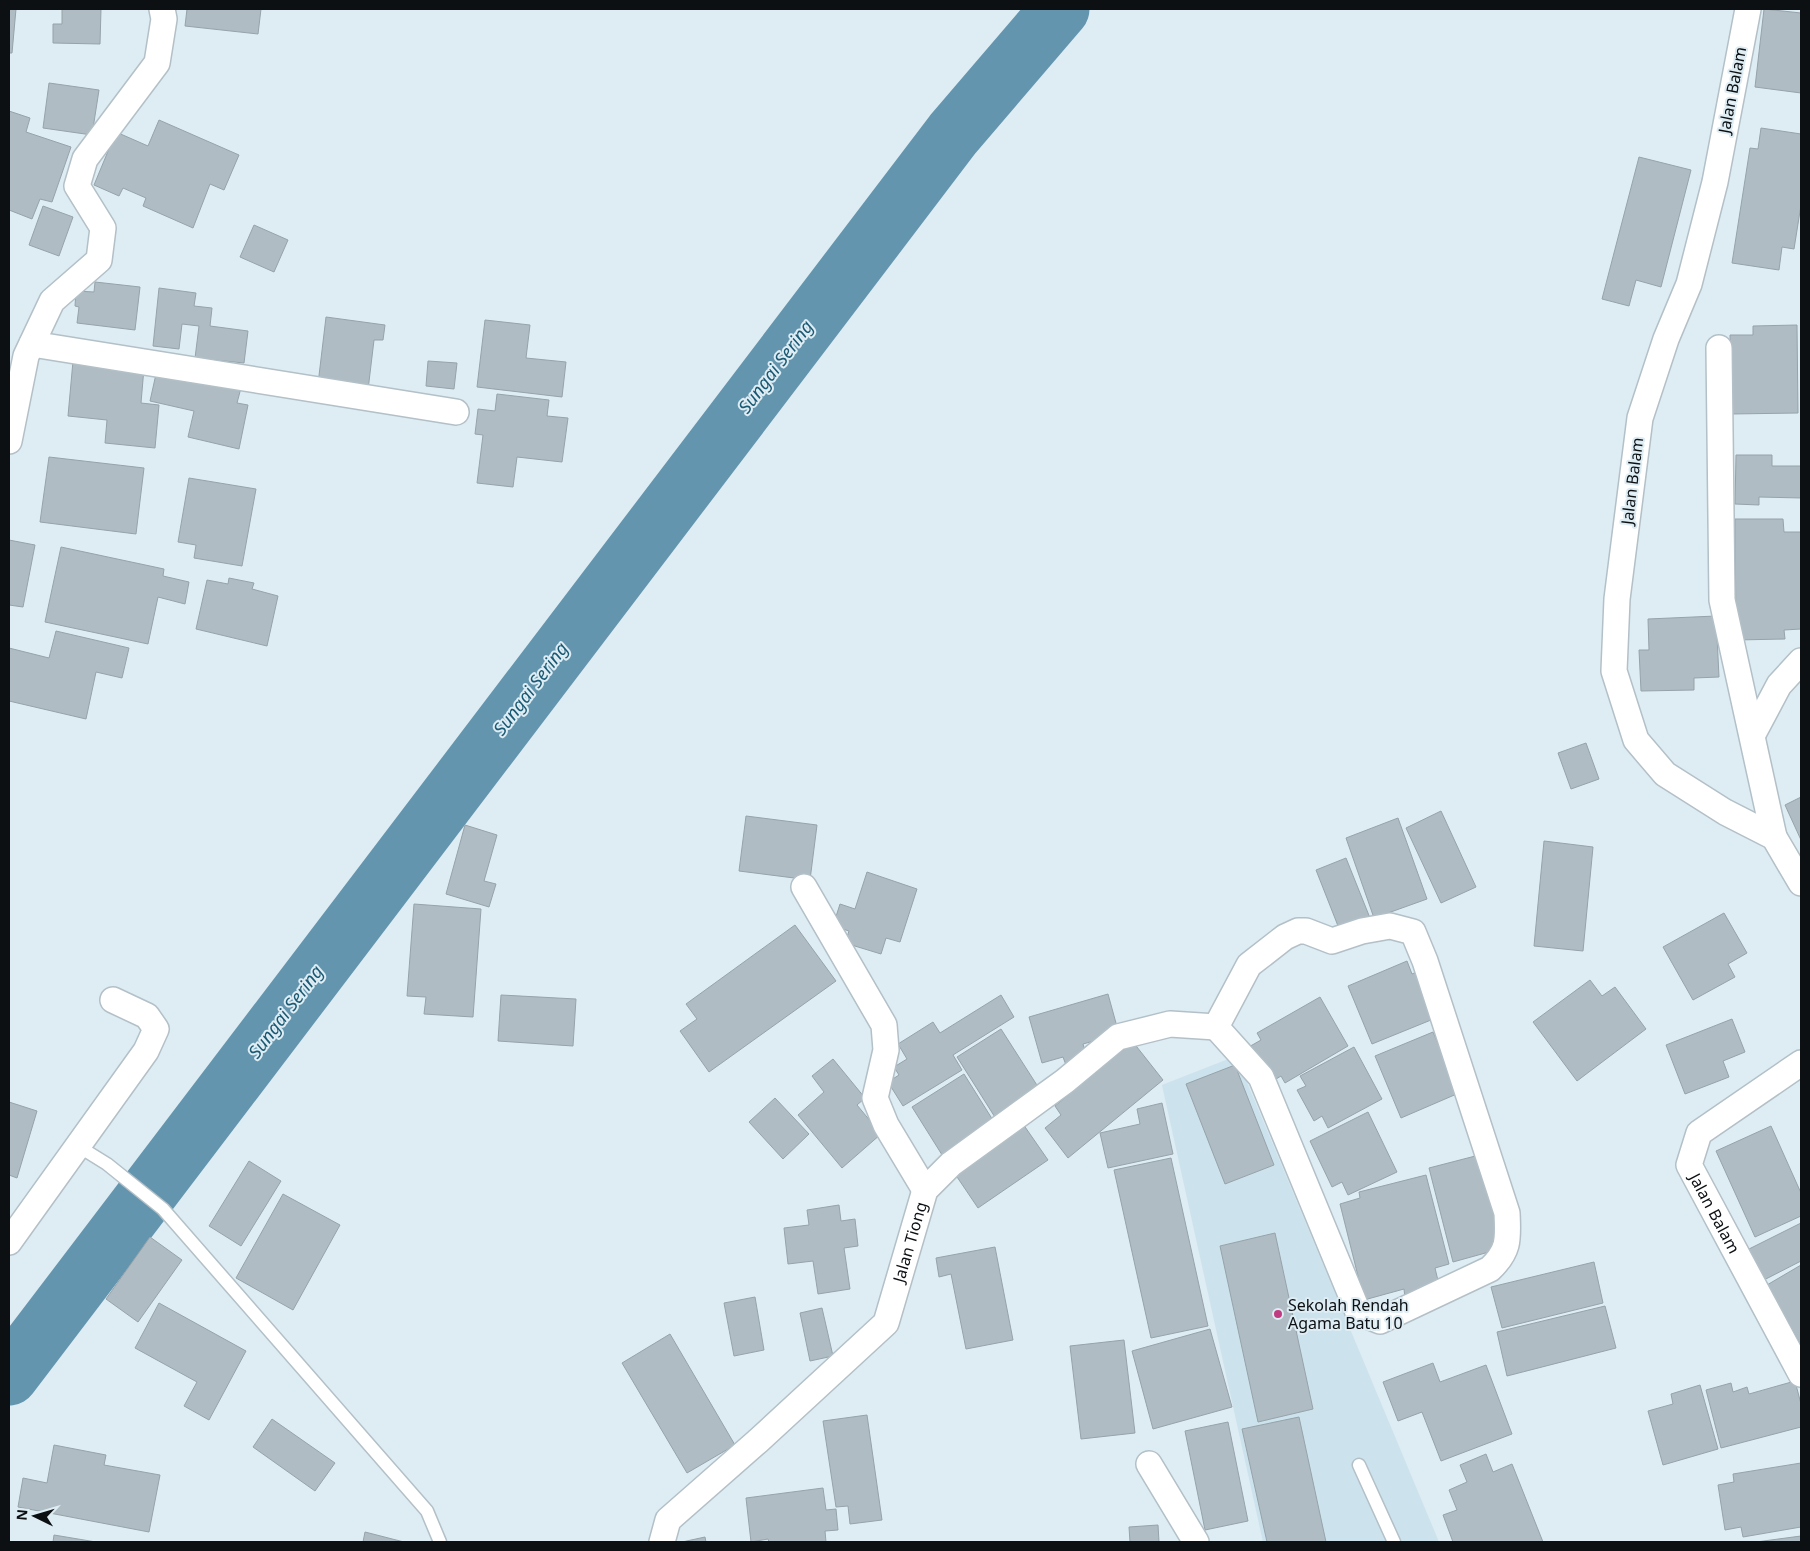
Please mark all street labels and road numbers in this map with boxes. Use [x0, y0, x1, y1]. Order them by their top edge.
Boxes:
street label: Jalan Balam [1712, 45, 1751, 137]
street label: Jalan Balam [1615, 436, 1648, 528]
street label: Jalan Balam [1683, 1168, 1745, 1257]
street label: Jalan Tiong [887, 1199, 932, 1287]

